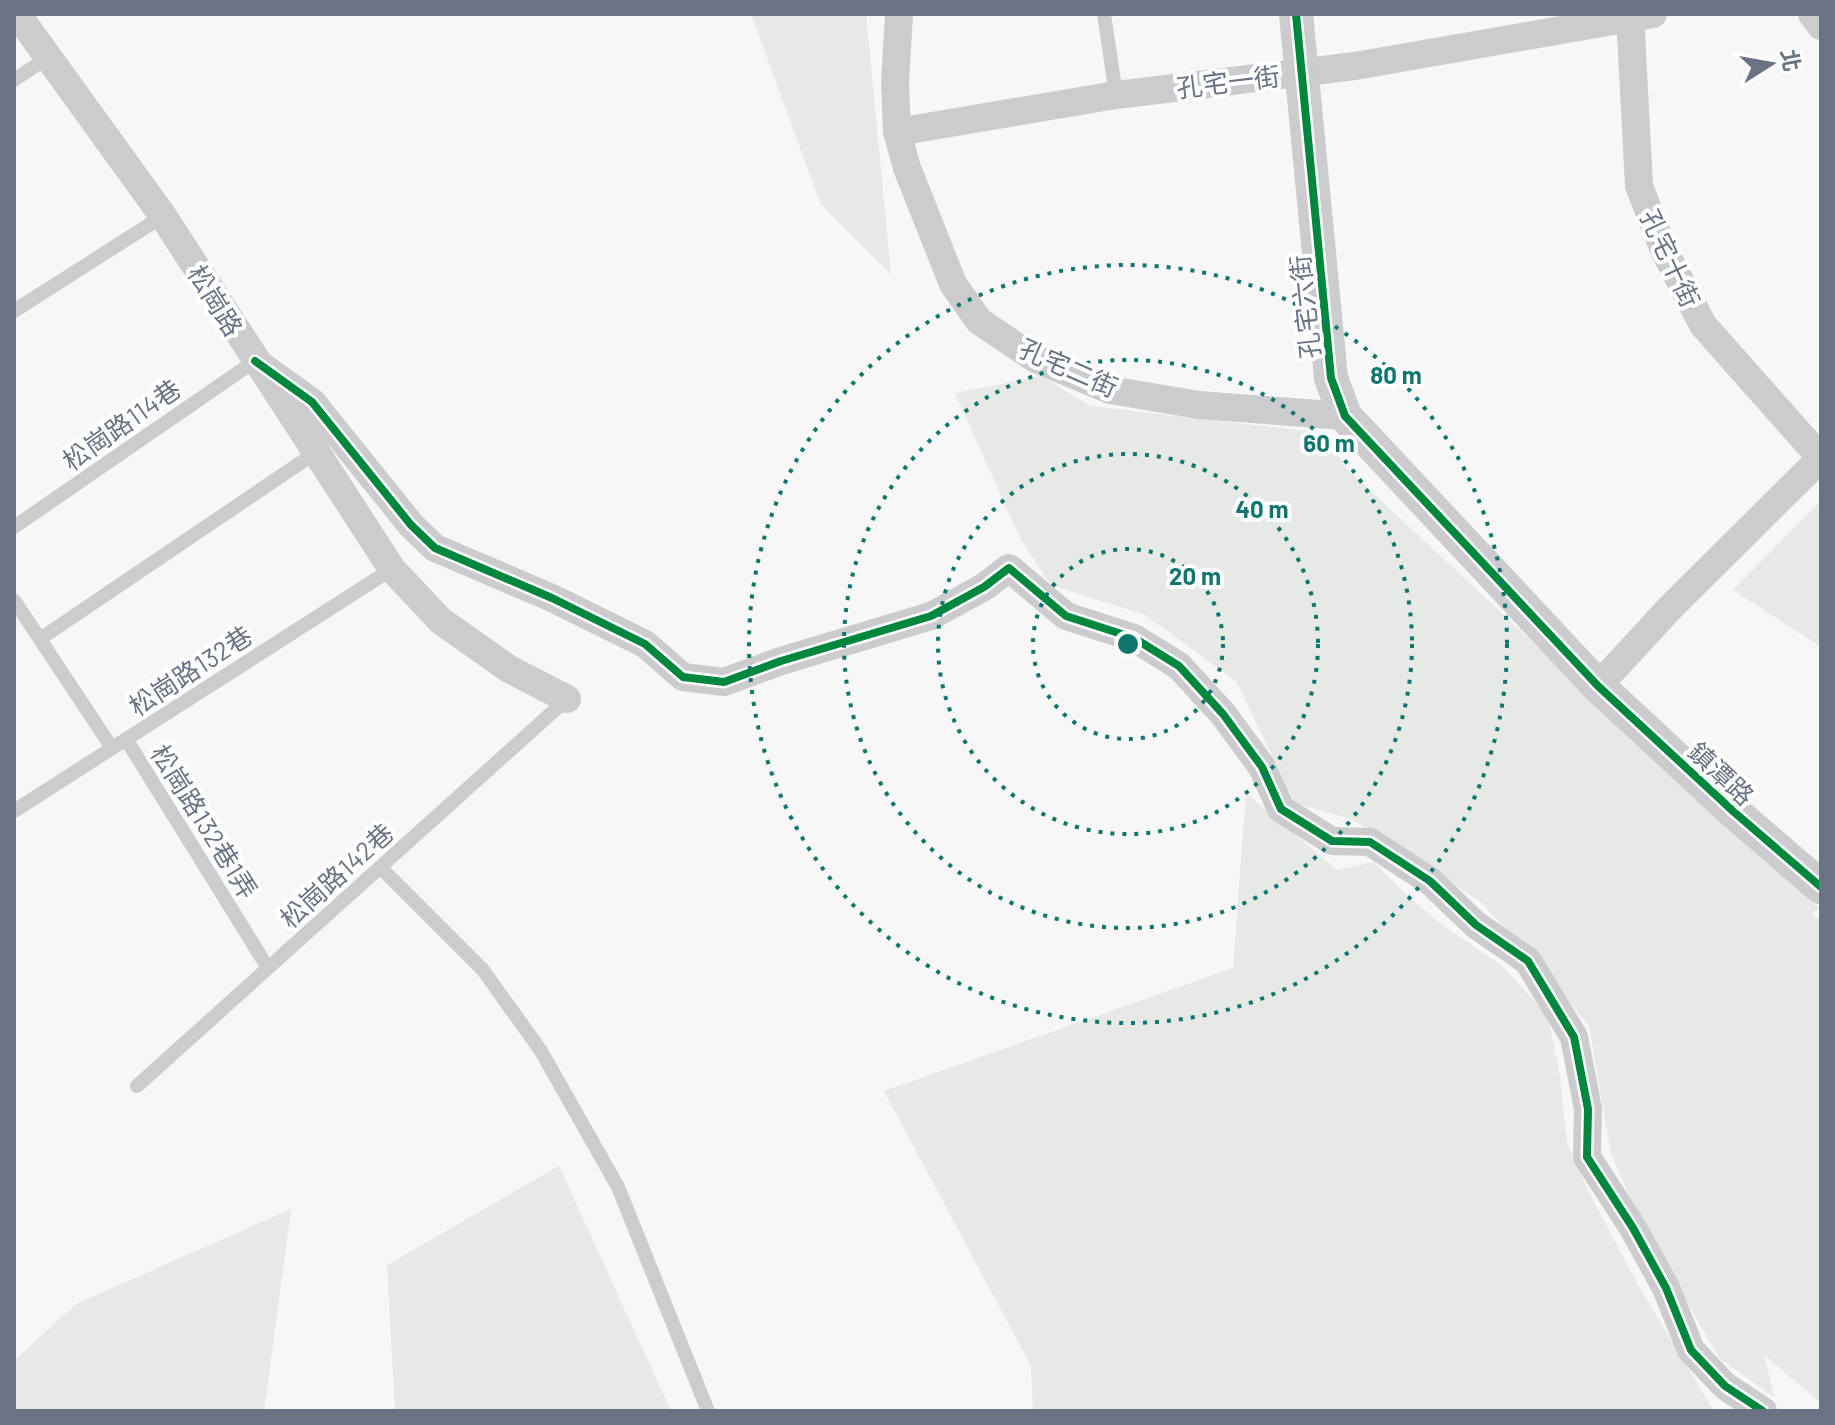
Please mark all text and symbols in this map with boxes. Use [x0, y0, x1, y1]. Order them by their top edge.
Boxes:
north arrow [1731, 24, 1811, 104]
text: 北 [1777, 47, 1806, 73]
street label: 孔宅一街 [1174, 59, 1282, 103]
street label: 孔宅十街 [1635, 204, 1707, 312]
street label: 孔宅六街 [1283, 254, 1325, 360]
street label: 松崗路 [182, 259, 250, 341]
street label: 孔宅二街 [1015, 332, 1123, 402]
text: 80 m [1370, 360, 1422, 389]
street label: 松崗路114巷 [56, 372, 186, 476]
text: 60 m [1303, 428, 1355, 457]
text: 40 m [1235, 494, 1289, 523]
text: 20 m [1169, 561, 1221, 590]
street label: 松崗路132巷 [123, 619, 257, 721]
centre of rings [1114, 630, 1142, 658]
street label: 鎮潭路 [1683, 735, 1761, 811]
street label: 松崗路132巷1弄 [145, 738, 265, 904]
street label: 松崗路142巷 [273, 816, 399, 934]

